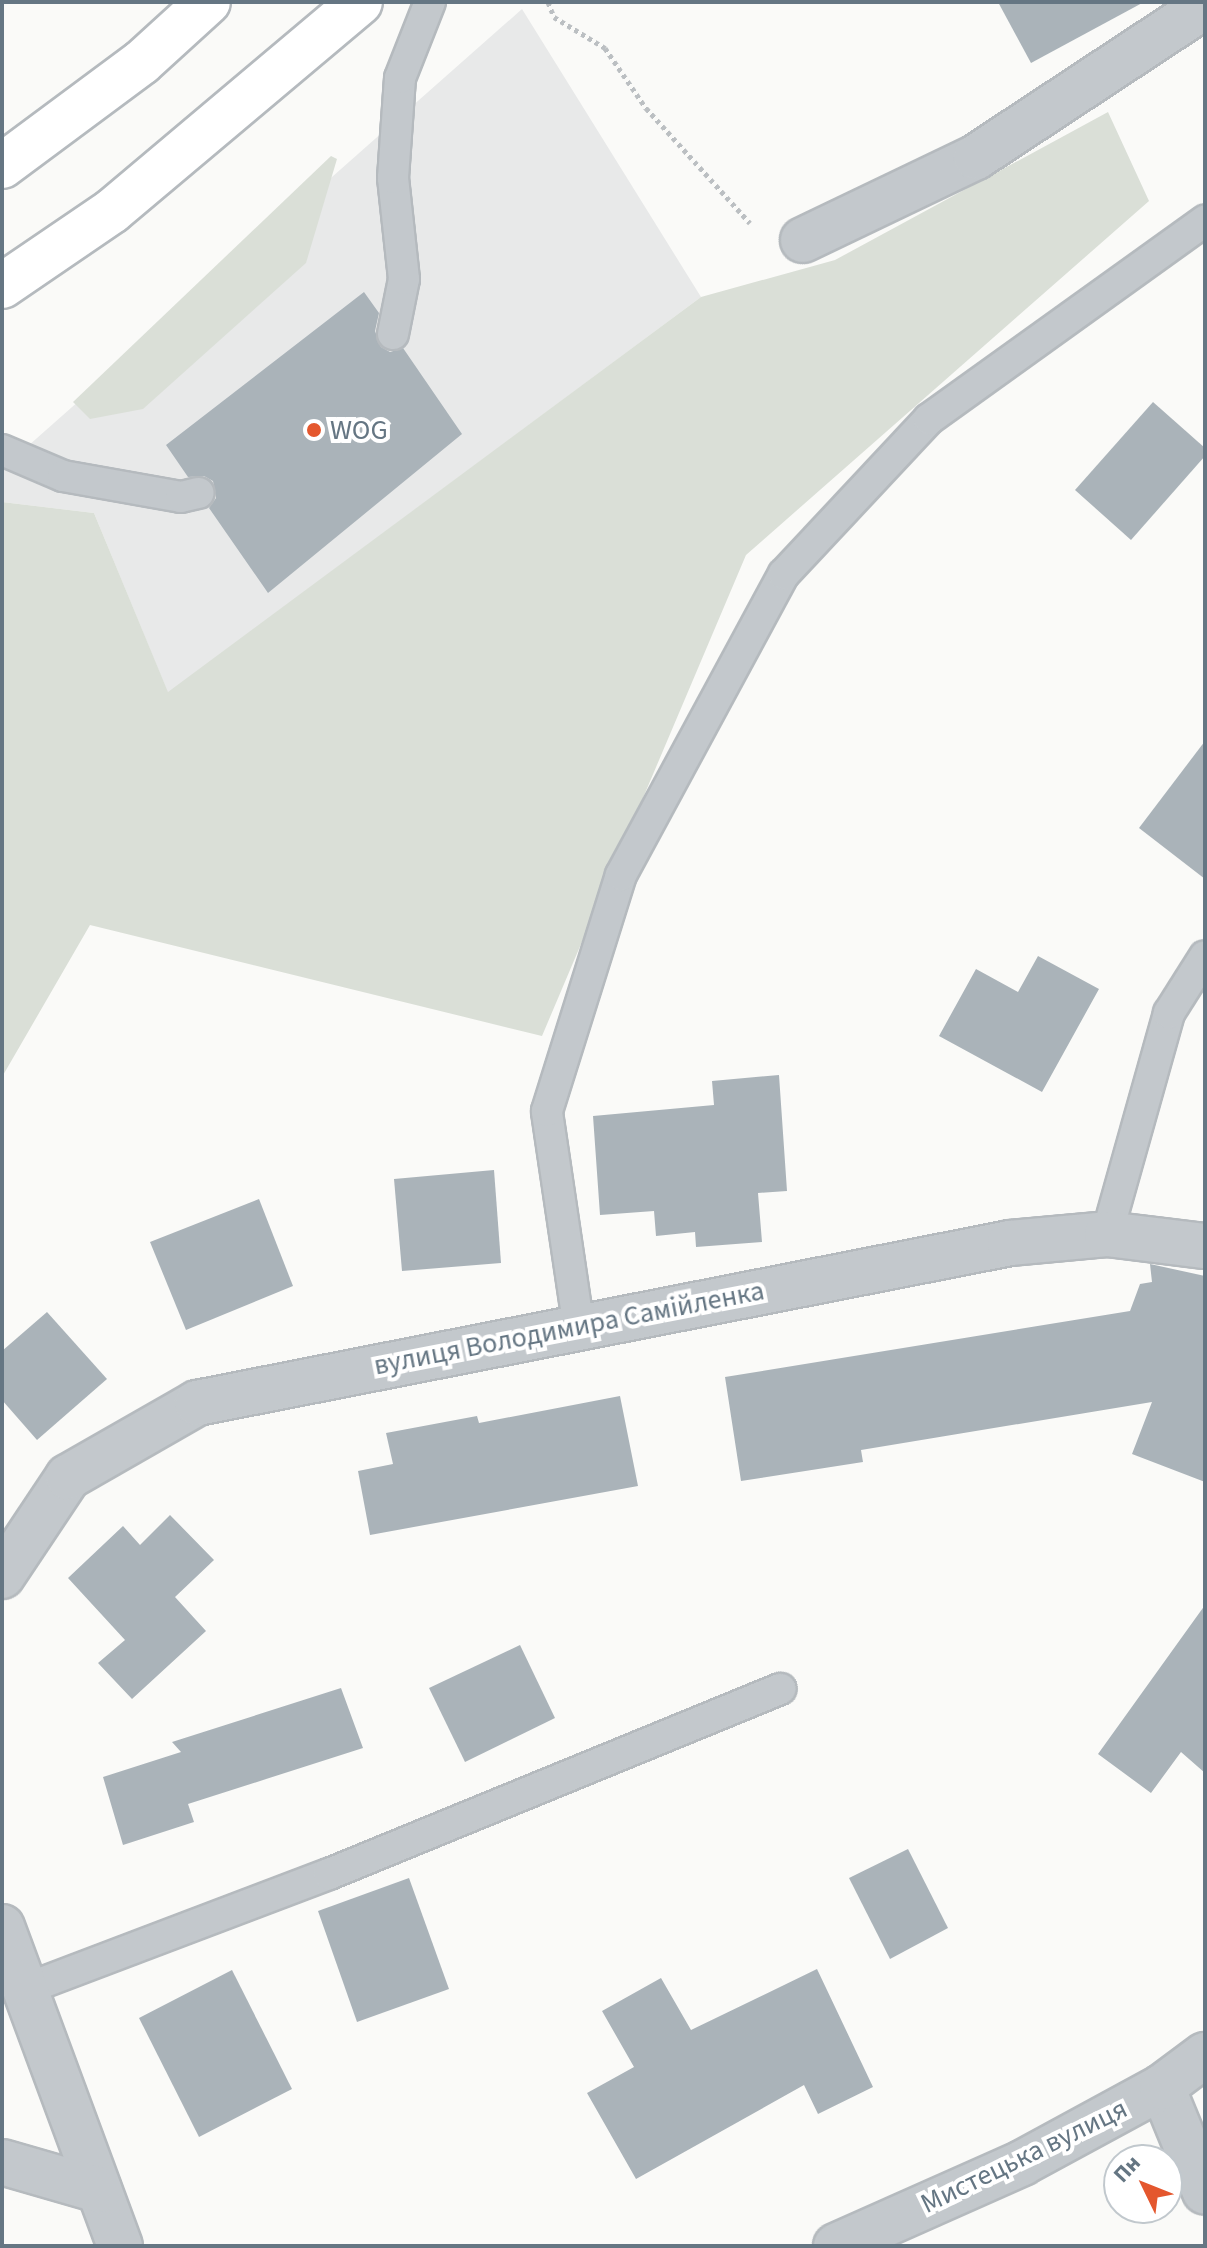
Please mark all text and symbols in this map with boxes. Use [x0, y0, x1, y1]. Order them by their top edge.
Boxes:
place label: WOG [330, 413, 388, 447]
marker: WOG [305, 421, 323, 439]
street label: вулиця Володимира Самійленка [371, 1274, 767, 1382]
street label: Мистецька вулиця [915, 2091, 1133, 2221]
north arrow [1103, 2144, 1183, 2224]
text: Пн [1106, 2148, 1148, 2190]

